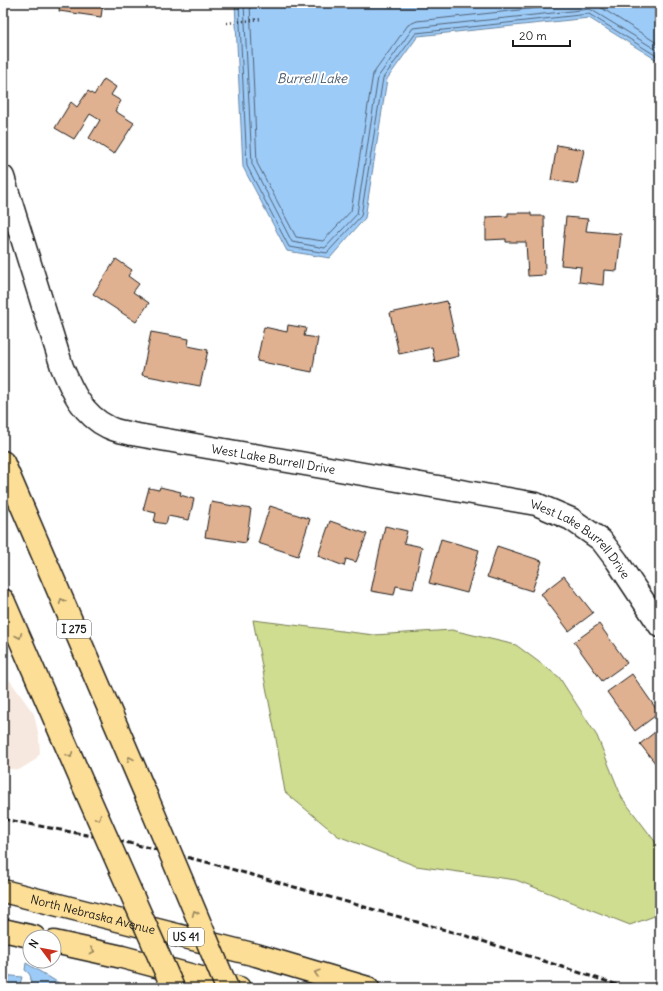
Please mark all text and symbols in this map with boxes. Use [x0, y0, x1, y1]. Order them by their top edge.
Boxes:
scale bar [513, 22, 570, 48]
text: 20 m [519, 28, 547, 43]
water label: Burrell Lake [277, 70, 348, 87]
street label: West Lake Burrell Drive [210, 440, 337, 477]
street label: West Lake Burrell Drive [530, 496, 634, 581]
one-way arrow [59, 598, 67, 606]
road number: I 275 [57, 620, 91, 638]
one-way arrow [14, 632, 22, 639]
one-way arrow [66, 752, 74, 759]
one-way arrow [127, 756, 135, 764]
one-way arrow [93, 813, 101, 821]
street label: North Nebraska Avenue [29, 891, 157, 937]
one-way arrow [192, 910, 200, 918]
road number: US 41 [168, 928, 204, 946]
north arrow [22, 929, 62, 969]
text: N [26, 937, 41, 951]
one-way arrow [89, 946, 95, 954]
one-way arrow [313, 969, 320, 978]

